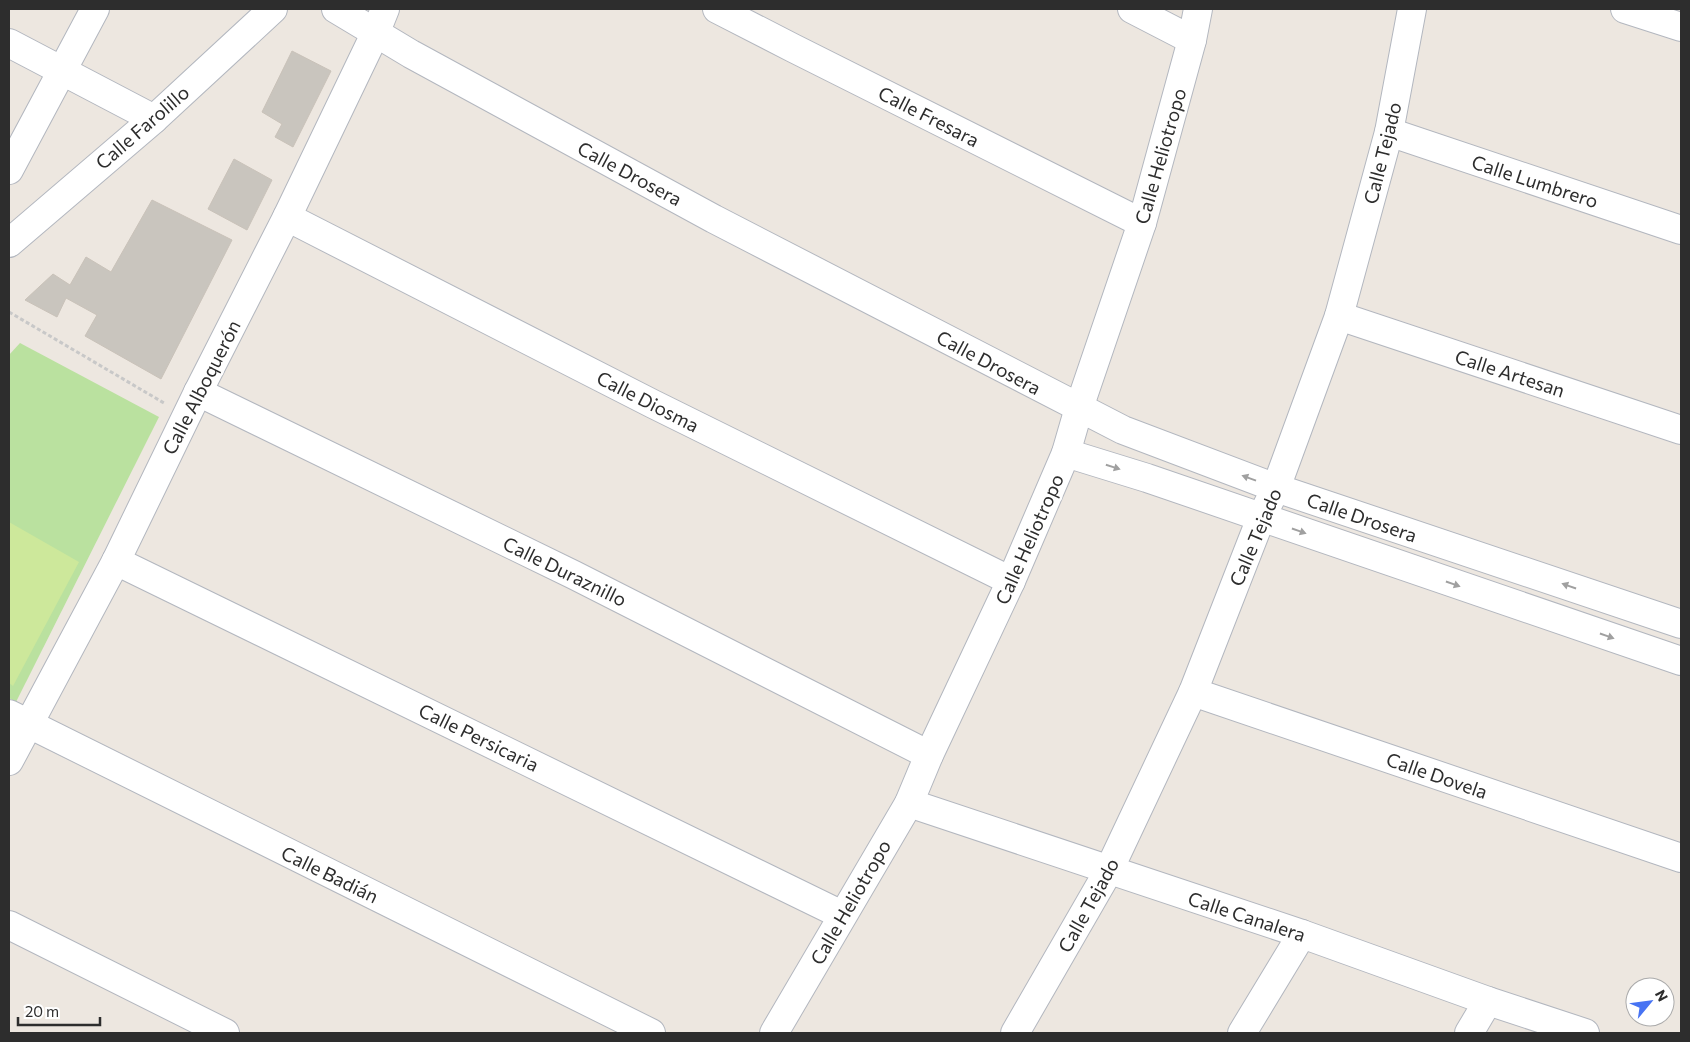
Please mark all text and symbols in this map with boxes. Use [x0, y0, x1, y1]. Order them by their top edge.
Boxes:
street label: Calle Farolillo [91, 80, 193, 174]
street label: Calle Fresara [875, 81, 983, 151]
street label: Calle Heliotropo [1130, 85, 1190, 227]
street label: Calle Tejado [1358, 100, 1406, 206]
street label: Calle Drosera [574, 136, 686, 210]
street label: Calle Lumbrero [1469, 150, 1601, 212]
street label: Calle Alboquerón [157, 316, 245, 458]
street label: Calle Drosera [933, 325, 1045, 399]
street label: Calle Artesan [1452, 344, 1568, 402]
street label: Calle Diosma [593, 365, 703, 437]
one-way arrow [1105, 464, 1120, 472]
street label: Calle Heliotropo [990, 470, 1068, 608]
one-way arrow [1241, 474, 1256, 482]
street label: Calle Tejado [1224, 485, 1286, 589]
street label: Calle Drosera [1304, 487, 1420, 547]
one-way arrow [1292, 528, 1307, 535]
street label: Calle Duraznillo [500, 531, 630, 611]
one-way arrow [1446, 580, 1461, 588]
one-way arrow [1561, 582, 1576, 589]
one-way arrow [1600, 632, 1615, 640]
street label: Calle Persicaria [415, 698, 543, 776]
street label: Calle Dovela [1383, 747, 1491, 803]
street label: Calle Heliotropo [805, 835, 895, 969]
street label: Calle Badián [278, 841, 382, 907]
street label: Calle Tejado [1053, 854, 1123, 956]
street label: Calle Canalera [1185, 886, 1309, 946]
north arrow [1625, 977, 1675, 1027]
text: N [1652, 987, 1672, 1004]
scale bar [18, 994, 100, 1026]
text: 20 m [25, 1002, 59, 1020]

